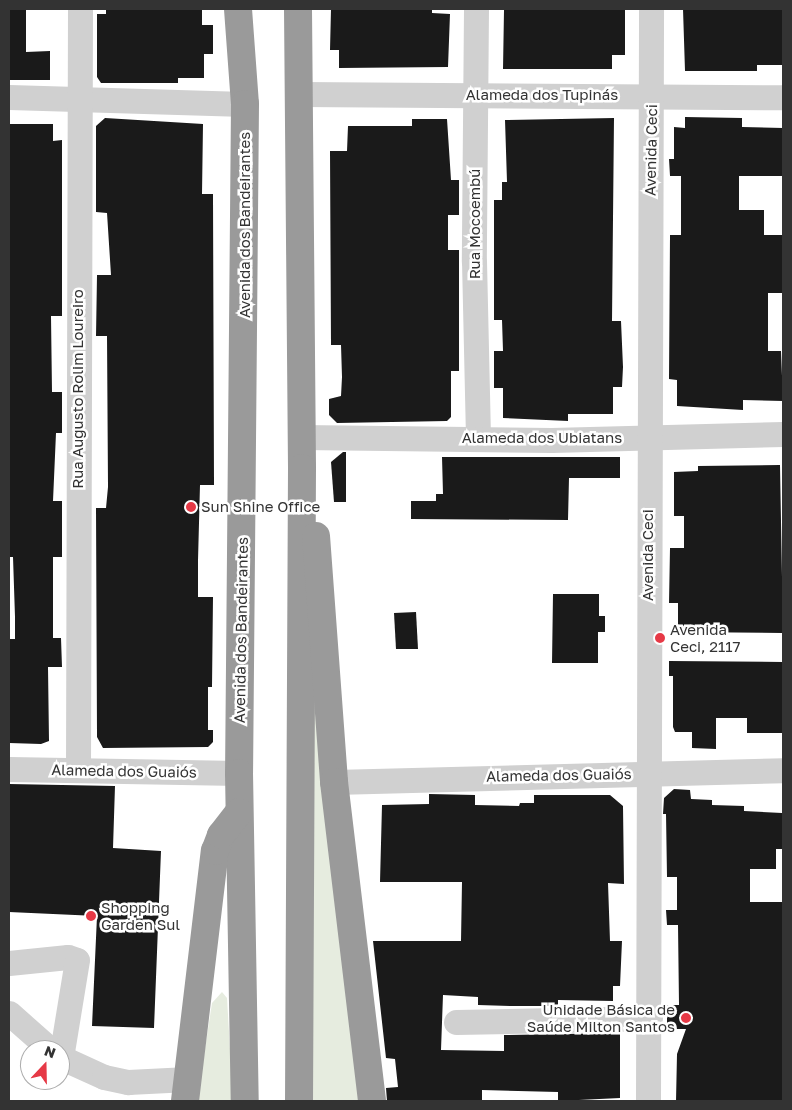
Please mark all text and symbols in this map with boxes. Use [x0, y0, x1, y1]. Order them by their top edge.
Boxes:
street label: Alameda dos Tupinás [466, 86, 618, 104]
street label: Avenida Ceci [641, 104, 661, 196]
street label: Avenida dos Bandeirantes [236, 132, 254, 318]
street label: Rua Mocoembú [466, 169, 484, 279]
street label: Rua Augusto Rolim Loureiro [69, 289, 87, 489]
street label: Alameda dos Ubiatans [462, 429, 622, 447]
place label: Sun Shine Office [201, 498, 320, 516]
marker: Sun Shine Office [185, 501, 197, 513]
street label: Avenida Ceci [639, 509, 657, 601]
street label: Avenida dos Bandeirantes [230, 537, 252, 723]
place label: Avenida Ceci, 2117 [670, 620, 741, 655]
marker: Avenida Ceci, 2117 [654, 632, 666, 644]
street label: Alameda dos Guaiós [51, 761, 197, 781]
street label: Alameda dos Guaiós [486, 765, 632, 785]
place label: Shopping Garden Sul [101, 898, 180, 933]
marker: Shopping Garden Sul [85, 910, 97, 922]
place label: Unidade Básica de Saúde Milton Santos [527, 1000, 675, 1035]
marker: Unidade Básica de Saúde Milton Santos [679, 1011, 693, 1025]
north arrow [20, 1040, 70, 1090]
text: N [42, 1042, 58, 1061]

